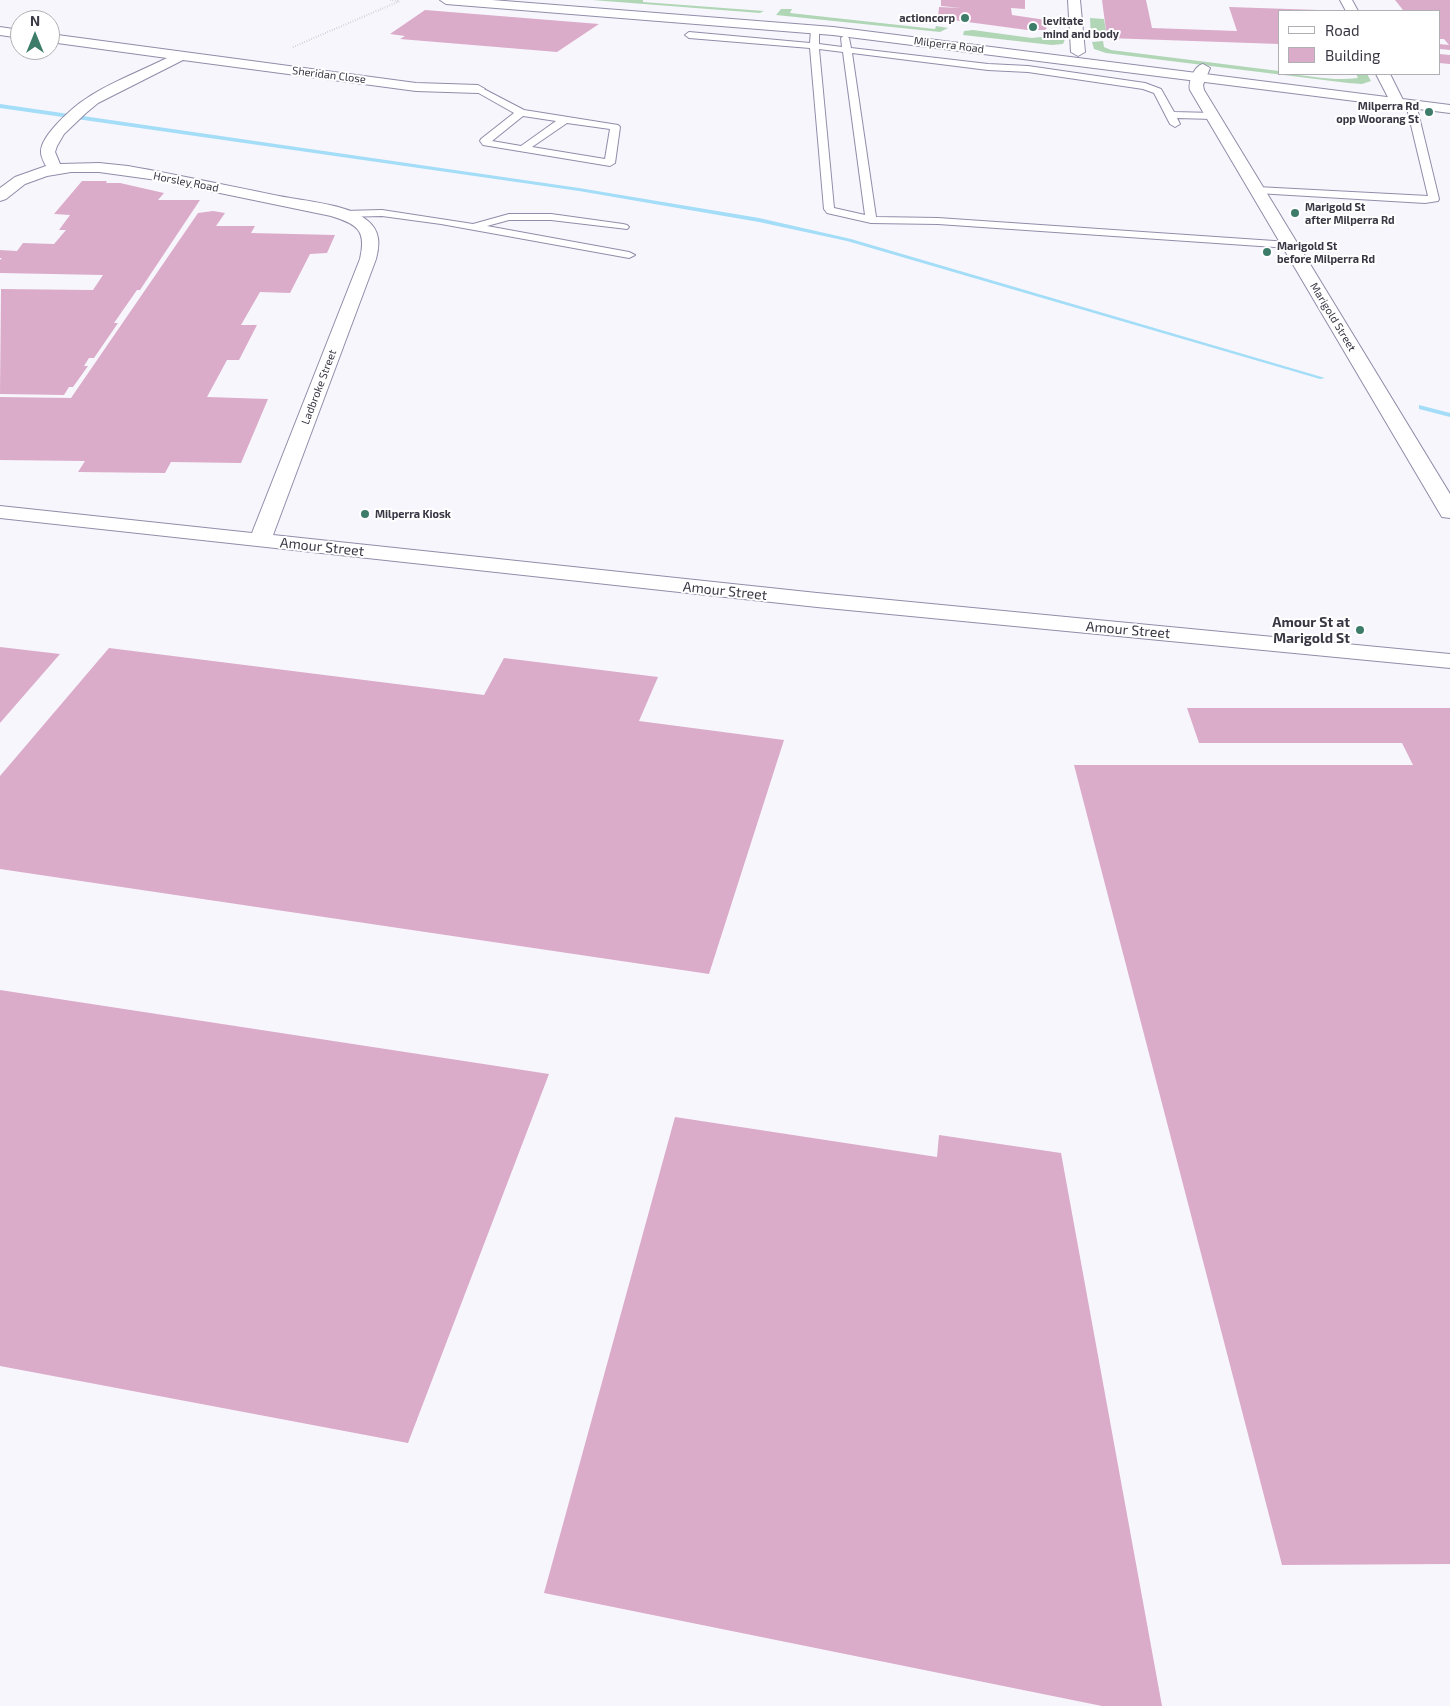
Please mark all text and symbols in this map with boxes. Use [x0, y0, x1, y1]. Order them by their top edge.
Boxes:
north arrow [10, 10, 60, 60]
legend [1278, 10, 1440, 75]
place label: actioncorp [899, 11, 955, 25]
text: N [30, 12, 40, 29]
marker: actioncorp [959, 12, 971, 24]
place label: levitate mind and body [1043, 14, 1119, 40]
marker: levitate mind and body [1027, 21, 1039, 33]
text: Road [1325, 21, 1360, 39]
street label: Milperra Road [913, 34, 985, 56]
text: Building [1325, 46, 1380, 64]
street label: Sheridan Close [291, 64, 367, 86]
place label: Milperra Rd opp Woorang St [1336, 99, 1419, 125]
marker: Milperra Rd opp Woorang St [1423, 106, 1435, 118]
street label: Horsley Road [152, 169, 220, 195]
place label: Marigold St after Milperra Rd [1305, 200, 1395, 226]
marker: Marigold St after Milperra Rd [1289, 207, 1301, 219]
place label: Marigold St before Milperra Rd [1277, 239, 1375, 265]
marker: Marigold St before Milperra Rd [1261, 246, 1273, 258]
street label: Marigold Street [1307, 280, 1359, 354]
street label: Ladbroke Street [299, 348, 339, 426]
place label: Milperra Kiosk [375, 507, 451, 521]
marker: Milperra Kiosk [359, 508, 371, 520]
street label: Amour Street [279, 534, 365, 560]
street label: Amour Street [682, 578, 768, 604]
place label: Amour St at Marigold St [1272, 614, 1350, 646]
street label: Amour Street [1085, 618, 1171, 642]
marker: Amour St at Marigold St [1354, 624, 1366, 636]

